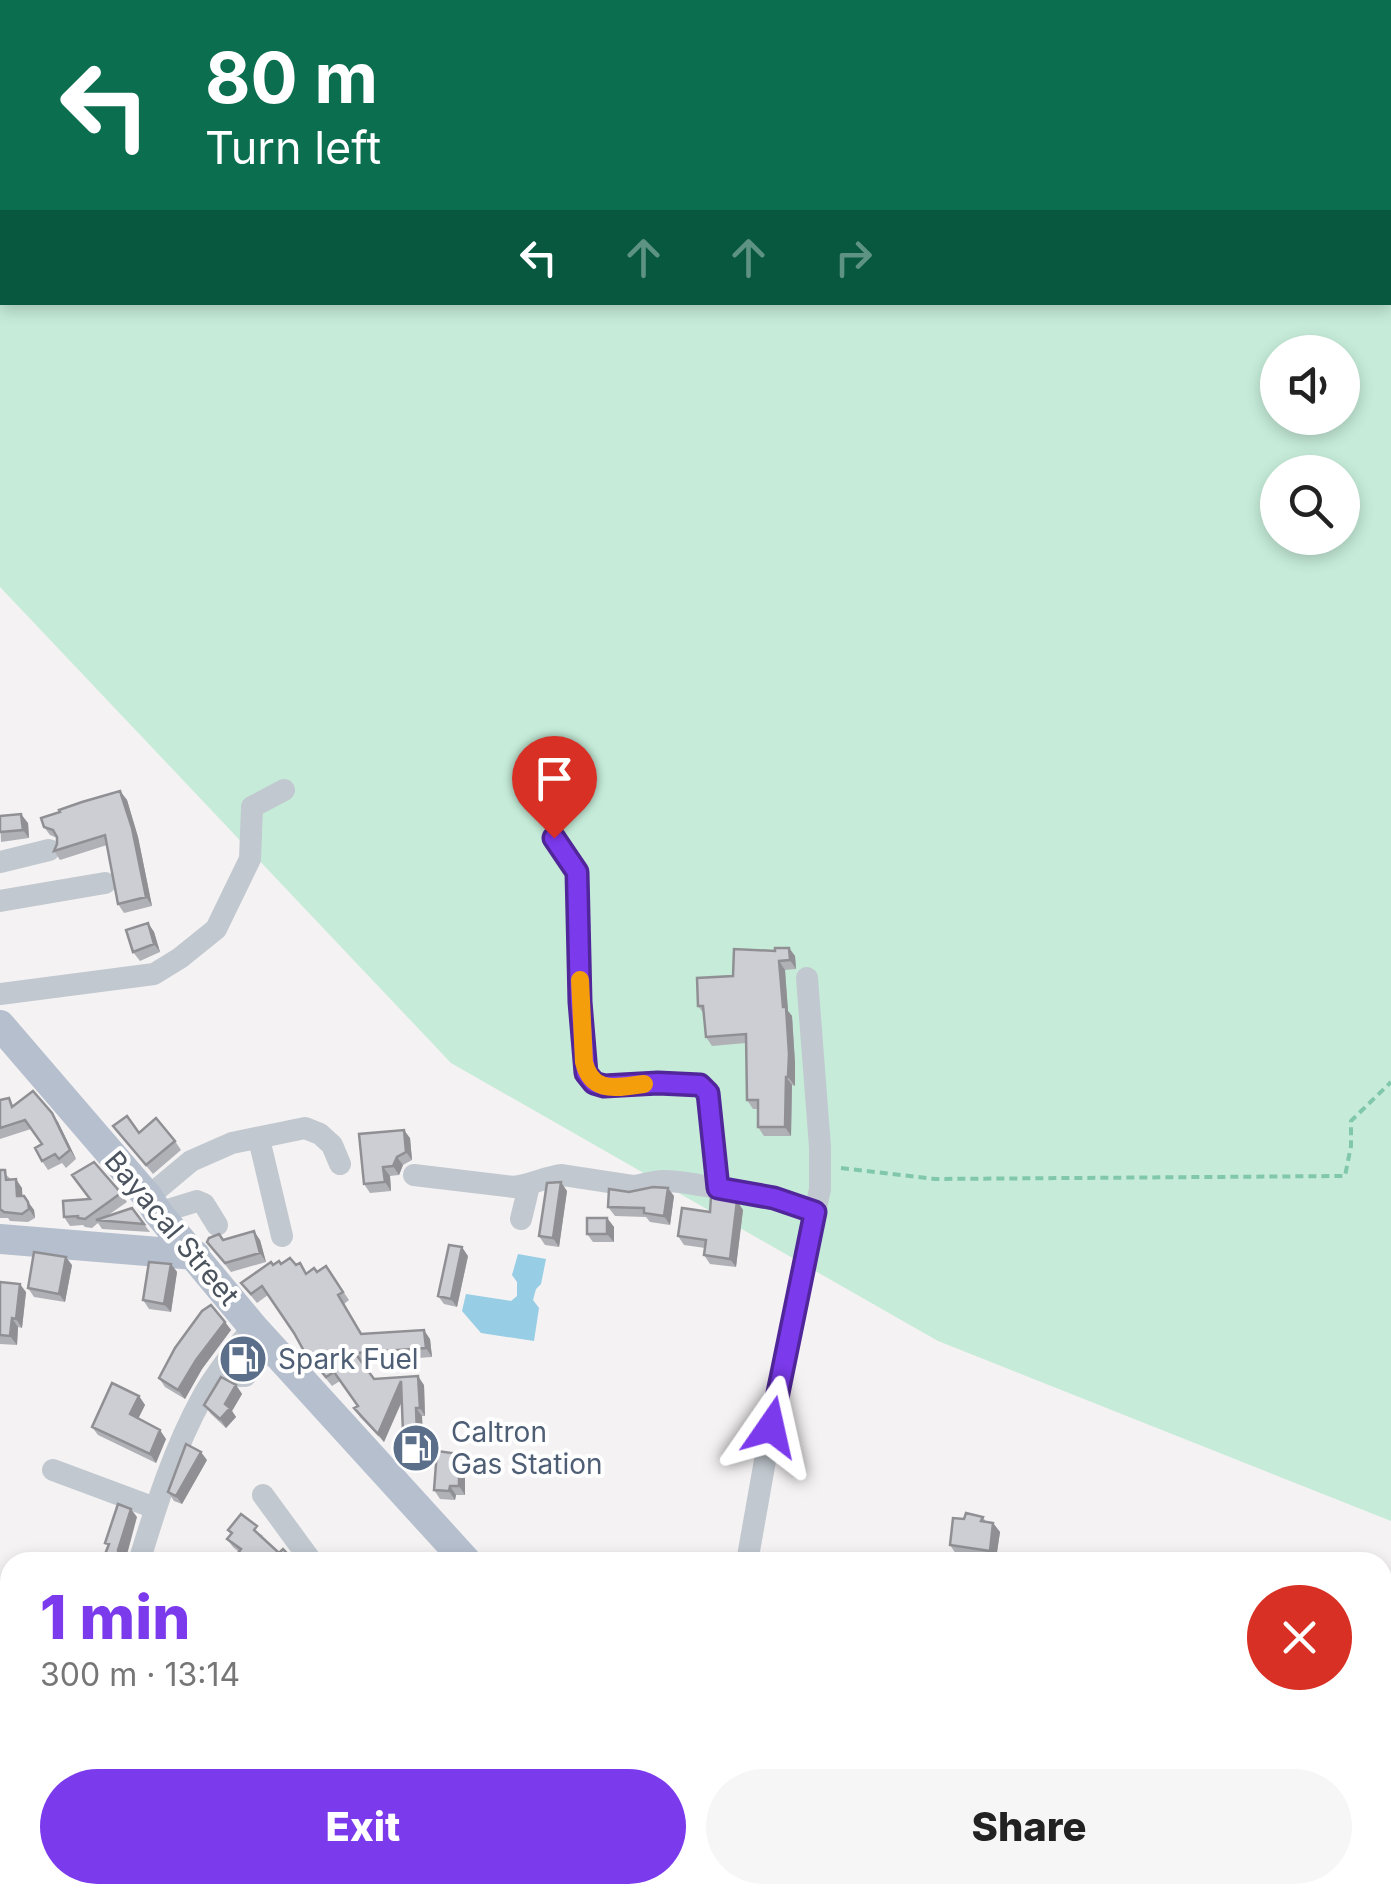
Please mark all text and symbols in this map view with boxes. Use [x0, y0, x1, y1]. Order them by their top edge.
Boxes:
text: 80 m [205, 35, 378, 120]
icon: left [40, 40, 170, 170]
text: Turn left [205, 120, 381, 175]
icon: left [511, 230, 566, 285]
icon: ahead [616, 230, 671, 285]
icon: ahead [721, 230, 776, 285]
icon: right [826, 230, 881, 285]
map controls [1260, 335, 1360, 555]
button: sound [1260, 335, 1360, 435]
button: search [1260, 455, 1360, 555]
pin [512, 736, 597, 839]
icon: arrive [527, 751, 582, 806]
street label: Bayacal Street [98, 1144, 246, 1312]
fuel station icon: Spark Fuel [217, 1333, 269, 1385]
place label: Spark Fuel [278, 1342, 419, 1376]
position arrow [719, 1375, 823, 1479]
place label: Caltron Gas Station [451, 1415, 603, 1481]
fuel station icon: Caltron Gas Station [390, 1422, 442, 1474]
text: 1 min [40, 1581, 190, 1653]
button: close [1247, 1585, 1352, 1690]
text: 300 m · 13:14 [40, 1655, 240, 1694]
button: Exit [40, 1769, 686, 1884]
button: Share [706, 1769, 1352, 1884]

